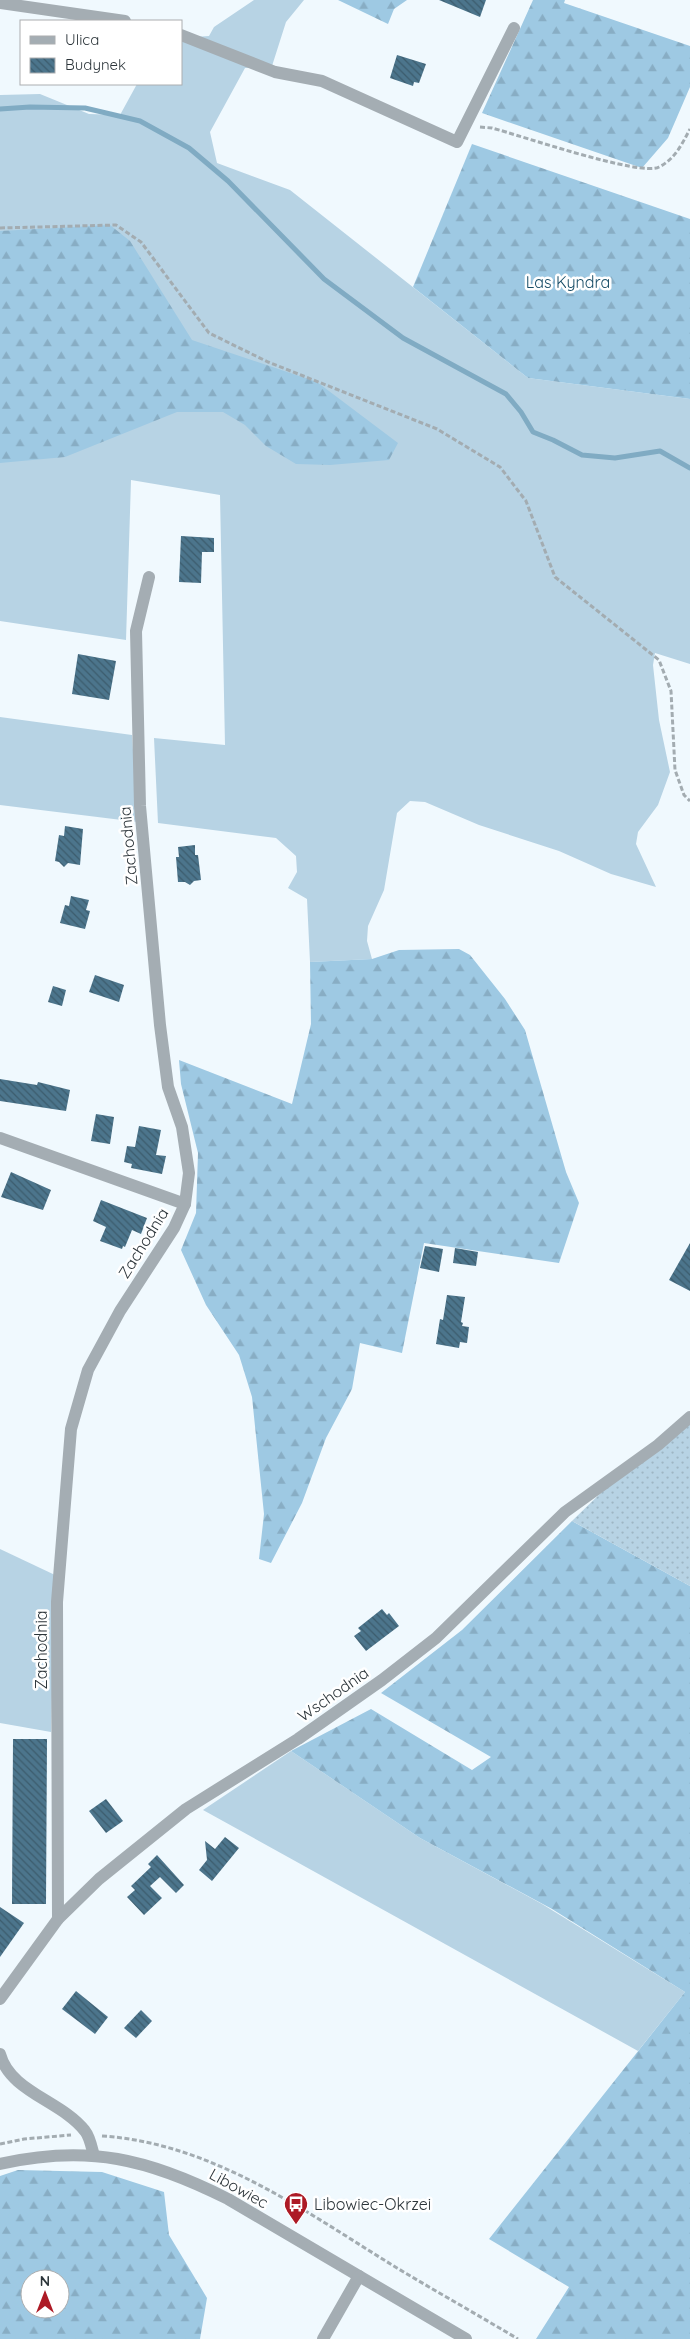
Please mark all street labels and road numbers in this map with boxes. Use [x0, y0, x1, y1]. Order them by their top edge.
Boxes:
street label: Zachodnia [115, 806, 141, 886]
street label: Zachodnia [114, 1204, 172, 1282]
street label: Zachodnia [31, 1610, 51, 1690]
street label: Wschodnia [294, 1662, 372, 1726]
street label: Libowiec [206, 2164, 272, 2212]

